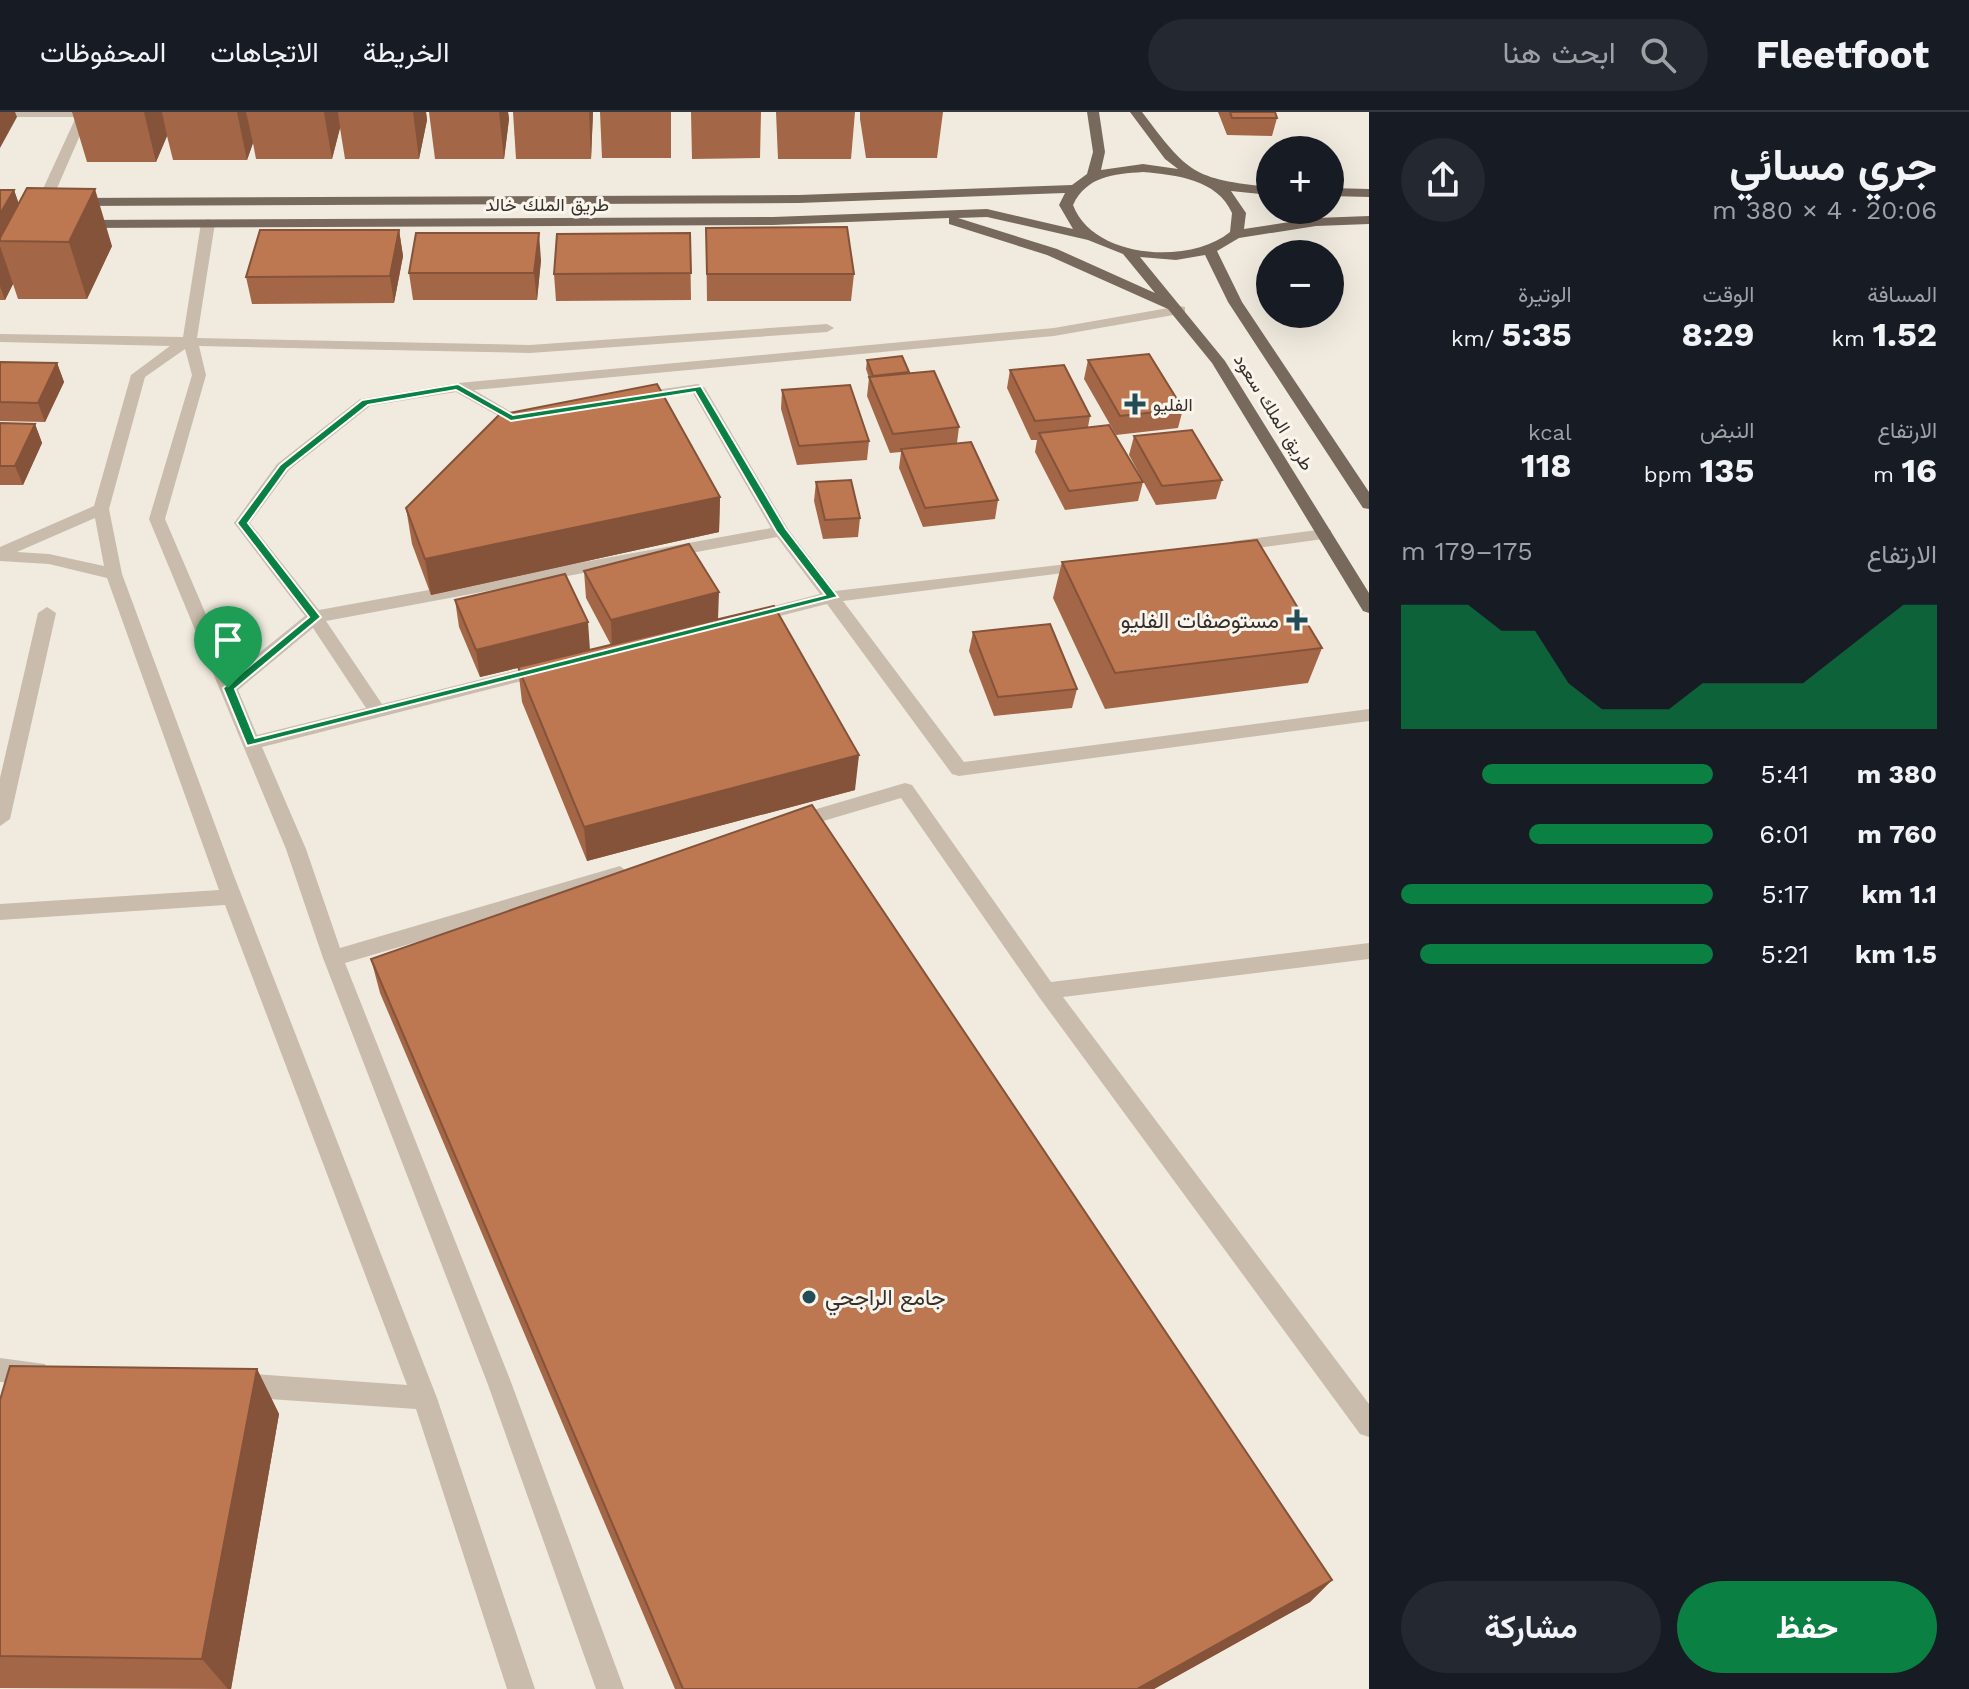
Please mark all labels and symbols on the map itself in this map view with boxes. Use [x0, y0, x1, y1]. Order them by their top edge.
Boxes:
street label: طريق الملك خالد [485, 194, 609, 216]
street label: طريق الملك سعود [1229, 350, 1318, 475]
marker: الفليو [1124, 393, 1146, 415]
place label: الفليو [1153, 394, 1193, 416]
pin [194, 606, 262, 688]
place label: مستوصفات الفليو [1121, 608, 1279, 634]
marker: مستوصفات الفليو [1286, 609, 1308, 631]
place label: جامع الراجحي [825, 1285, 946, 1316]
marker: جامع الراجحي [800, 1288, 818, 1306]

